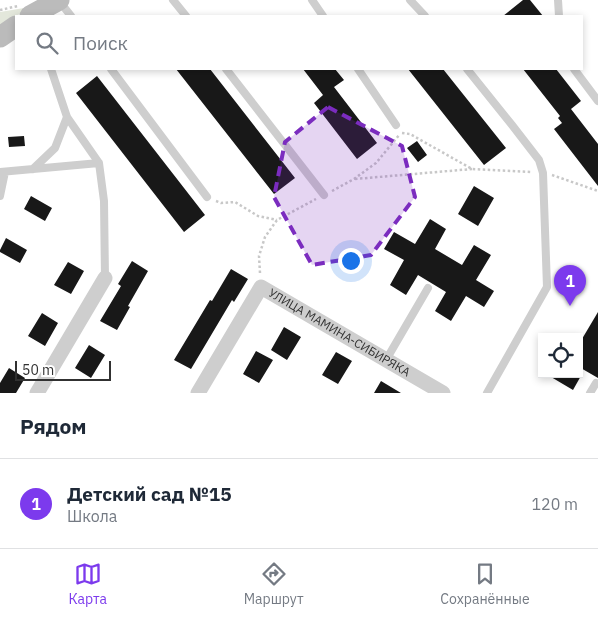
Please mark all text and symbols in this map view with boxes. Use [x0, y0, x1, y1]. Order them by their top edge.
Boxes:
search box [15, 15, 583, 70]
icon: search [33, 29, 61, 57]
text: Поиск [73, 31, 128, 55]
your location [338, 248, 364, 274]
pin: 1 [554, 265, 586, 306]
street label: УЛИЦА МАМИНА-СИБИРЯКА [266, 285, 414, 380]
map controls [538, 333, 583, 378]
button: locate [538, 333, 583, 378]
scale bar [15, 358, 111, 381]
text: 50 m [22, 361, 54, 379]
text: Рядом [20, 412, 87, 440]
text: Детский сад №15 [67, 482, 232, 506]
text: 1 [31, 494, 41, 514]
text: 120 m [531, 494, 578, 514]
text: Школа [67, 506, 117, 526]
tab: Карта [68, 560, 107, 608]
tab: Маршрут [244, 560, 304, 608]
tab: Сохранённые [440, 560, 530, 608]

